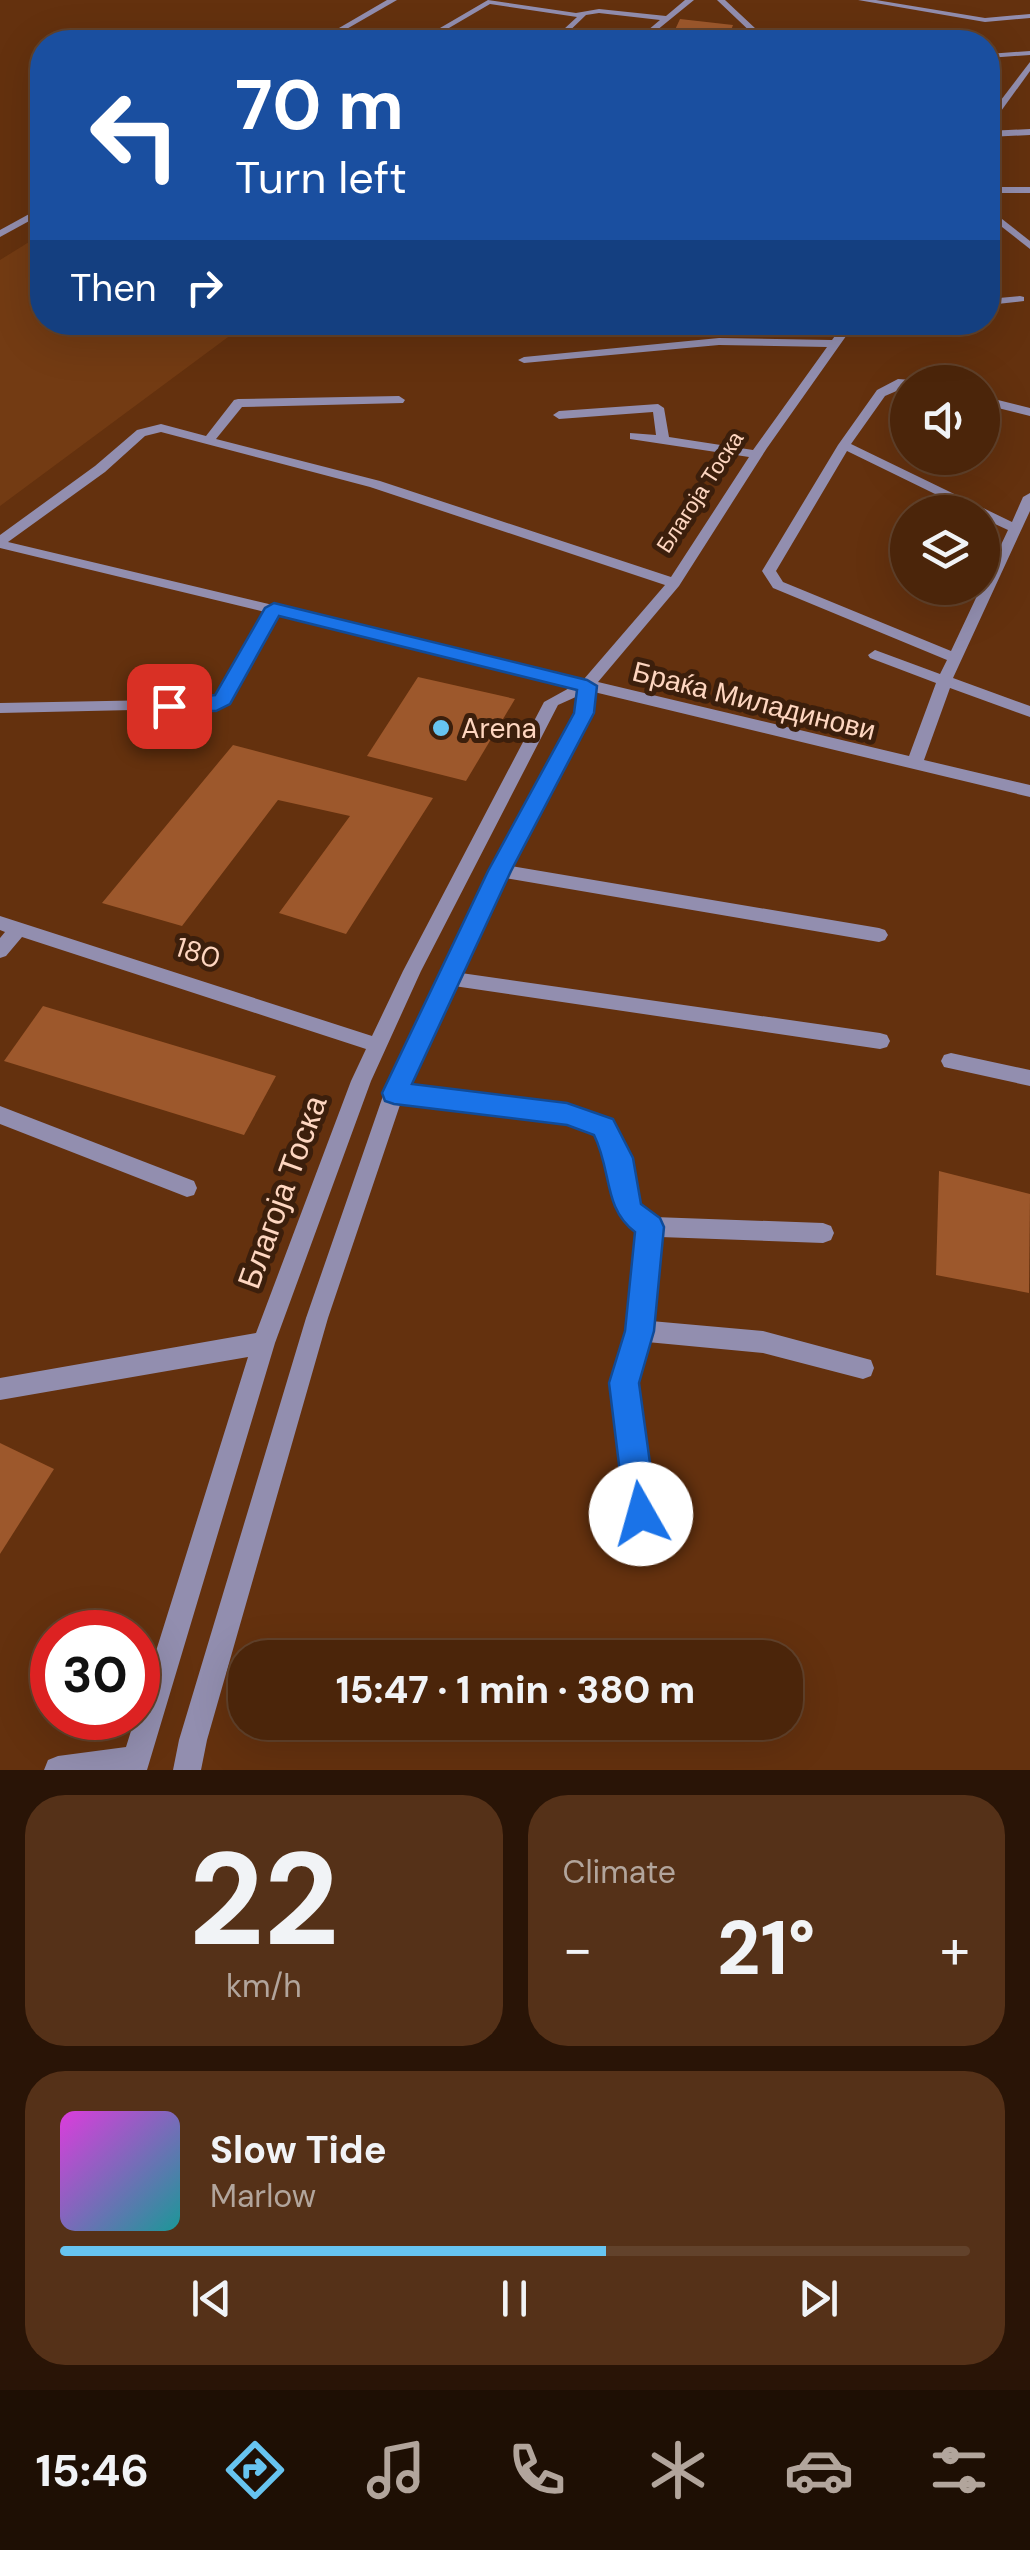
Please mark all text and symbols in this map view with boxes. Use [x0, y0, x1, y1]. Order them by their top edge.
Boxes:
text: 70 m [235, 60, 404, 151]
icon: left [70, 70, 200, 200]
text: Turn left [235, 148, 407, 207]
icon: right [177, 260, 232, 315]
text: Then [70, 263, 157, 313]
map controls [890, 365, 1000, 605]
button: sound [890, 365, 1000, 475]
street label: Благоја Тоска [650, 425, 751, 558]
button: layers [890, 495, 1000, 605]
street label: Браќа Миладинови [629, 653, 879, 749]
pin [127, 664, 212, 749]
icon: arrive [142, 679, 197, 734]
place label: Arena [461, 710, 537, 747]
marker: Arena [430, 717, 452, 739]
street label: 180 [171, 928, 225, 978]
street label: Благоја Тоска [228, 1089, 336, 1294]
position arrow [589, 1462, 693, 1566]
speed limit sign: 30 [30, 1610, 160, 1740]
text: 15:47 · 1 min · 380 m [336, 1665, 695, 1715]
text: 22 [189, 1815, 339, 1984]
text: Climate [563, 1851, 676, 1893]
text: 21° [717, 1900, 815, 1997]
text: − [563, 1913, 593, 1985]
text: + [940, 1913, 970, 1985]
text: km/h [226, 1965, 302, 2007]
text: Slow Tide [210, 2125, 387, 2175]
text: Marlow [210, 2175, 316, 2217]
icon: previous [184, 2271, 239, 2326]
icon: pause [487, 2271, 542, 2326]
icon: next [791, 2271, 846, 2326]
icon: directions [220, 2435, 290, 2505]
icon: music [361, 2435, 431, 2505]
icon: phone [502, 2435, 572, 2505]
icon: climate [643, 2435, 713, 2505]
icon: car [784, 2435, 854, 2505]
icon: filters [924, 2435, 994, 2505]
text: 15:46 [35, 2441, 149, 2500]

